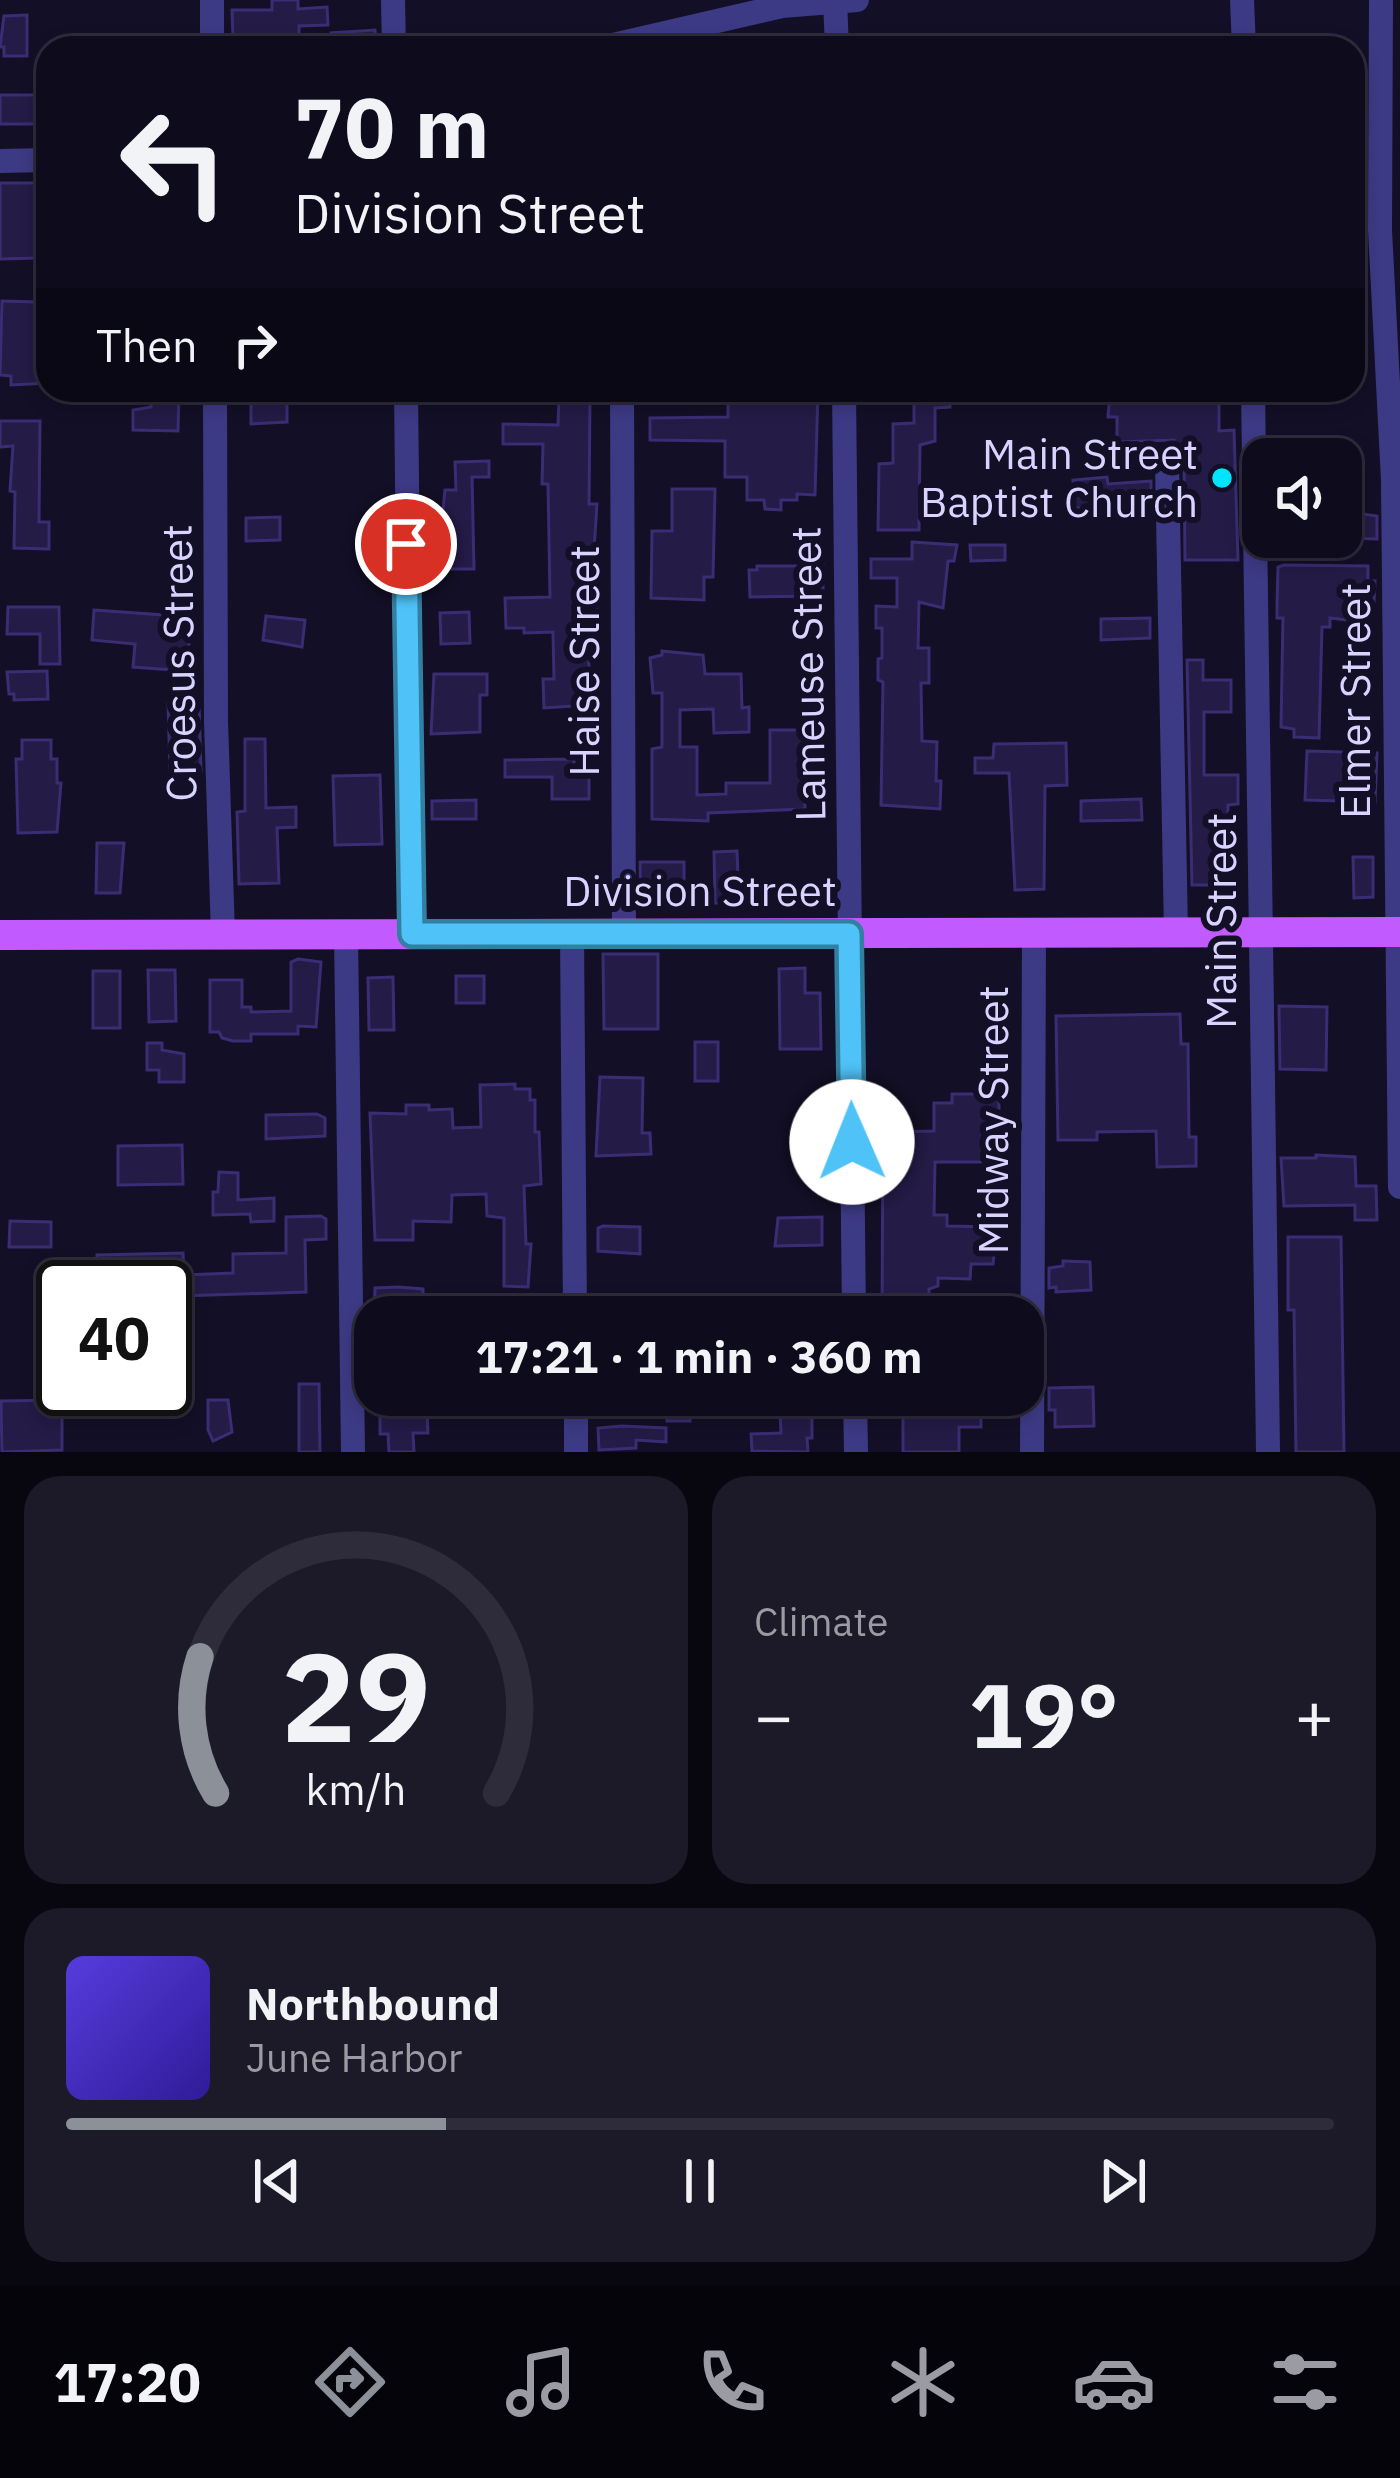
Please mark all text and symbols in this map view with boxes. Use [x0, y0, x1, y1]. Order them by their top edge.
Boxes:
text: 70 m [294, 72, 490, 181]
icon: left [96, 84, 252, 240]
text: Division Street [294, 178, 645, 248]
icon: right [222, 312, 288, 378]
text: Then [96, 316, 198, 374]
place label: Main Street Baptist Church [920, 426, 1198, 529]
map controls [1242, 438, 1362, 558]
button: sound [1242, 438, 1362, 558]
marker: Main Street Baptist Church [1209, 465, 1235, 491]
pin [355, 493, 457, 595]
icon: arrive [373, 511, 439, 577]
street label: Croesus Street [149, 524, 208, 802]
street label: Lameuse Street [777, 526, 838, 822]
street label: Haise Street [556, 545, 611, 777]
street label: Elmer Street [1327, 583, 1382, 819]
street label: Main Street [1193, 813, 1248, 1029]
street label: Division Street [563, 863, 837, 918]
street label: Midway Street [965, 985, 1020, 1255]
position arrow [789, 1079, 915, 1205]
speed limit sign: 40 [36, 1260, 192, 1416]
text: 17:21 · 1 min · 360 m [476, 1327, 922, 1385]
text: Climate [754, 1596, 888, 1647]
text: 29 [281, 1614, 431, 1776]
text: 19° [969, 1656, 1119, 1773]
text: − [754, 1672, 794, 1758]
text: + [1294, 1672, 1334, 1758]
text: km/h [306, 1761, 406, 1817]
text: Northbound [246, 1974, 500, 2032]
text: June Harbor [246, 2032, 462, 2083]
icon: previous [244, 2148, 310, 2214]
icon: pause [667, 2148, 733, 2214]
icon: next [1090, 2148, 1156, 2214]
icon: directions [308, 2340, 392, 2424]
icon: music [499, 2340, 583, 2424]
icon: phone [690, 2340, 774, 2424]
icon: climate [881, 2340, 965, 2424]
icon: car [1072, 2340, 1156, 2424]
icon: filters [1263, 2340, 1347, 2424]
text: 17:20 [53, 2347, 201, 2417]

